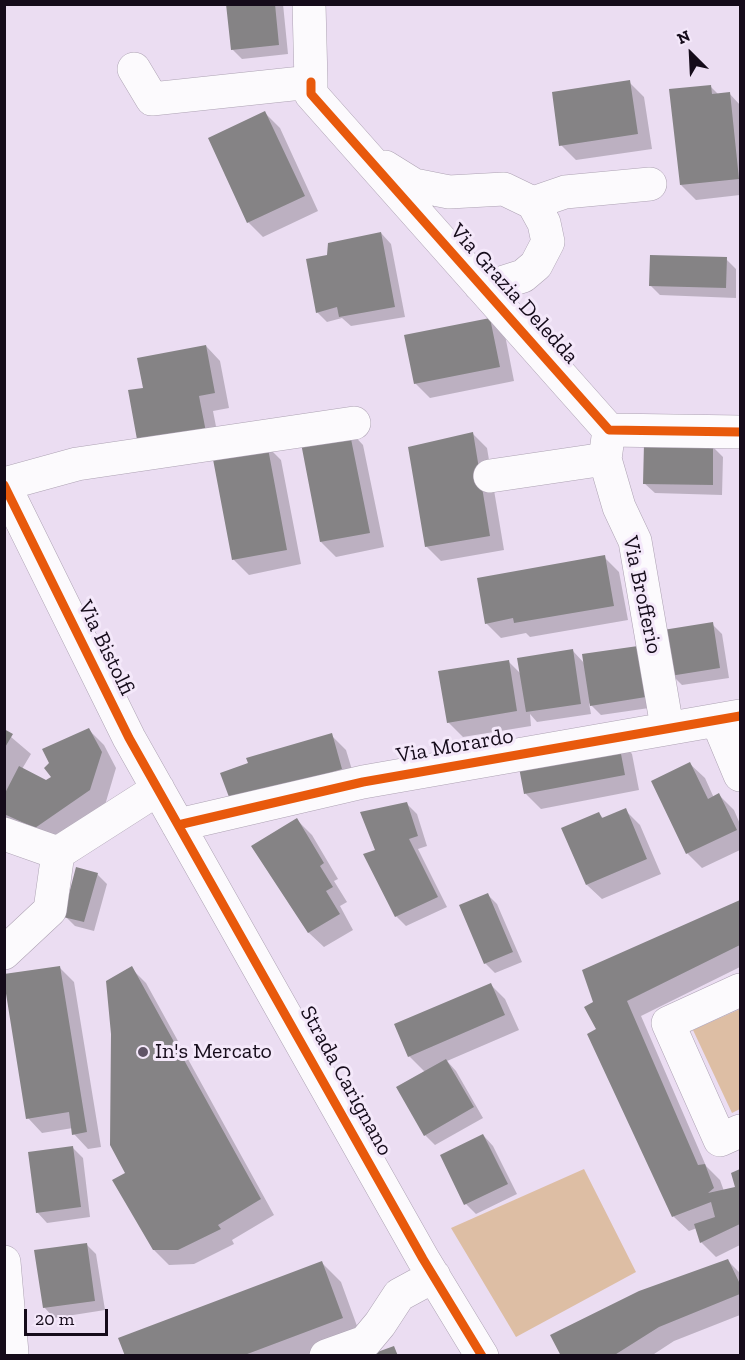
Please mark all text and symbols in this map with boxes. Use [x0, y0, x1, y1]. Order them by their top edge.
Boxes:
north arrow [661, 24, 721, 84]
text: N [674, 26, 693, 48]
street label: Via Grazia Deledda [444, 218, 584, 370]
street label: Via Brofferio [617, 534, 667, 656]
street label: Via Bistolfi [72, 596, 140, 700]
street label: Via Morardo [394, 723, 516, 769]
street label: Strada Carignano [294, 1002, 398, 1160]
place label: In's Mercato [155, 1039, 272, 1065]
marker: In's Mercato [136, 1045, 150, 1059]
scale bar [27, 1297, 111, 1335]
text: 20 m [35, 1308, 74, 1330]

